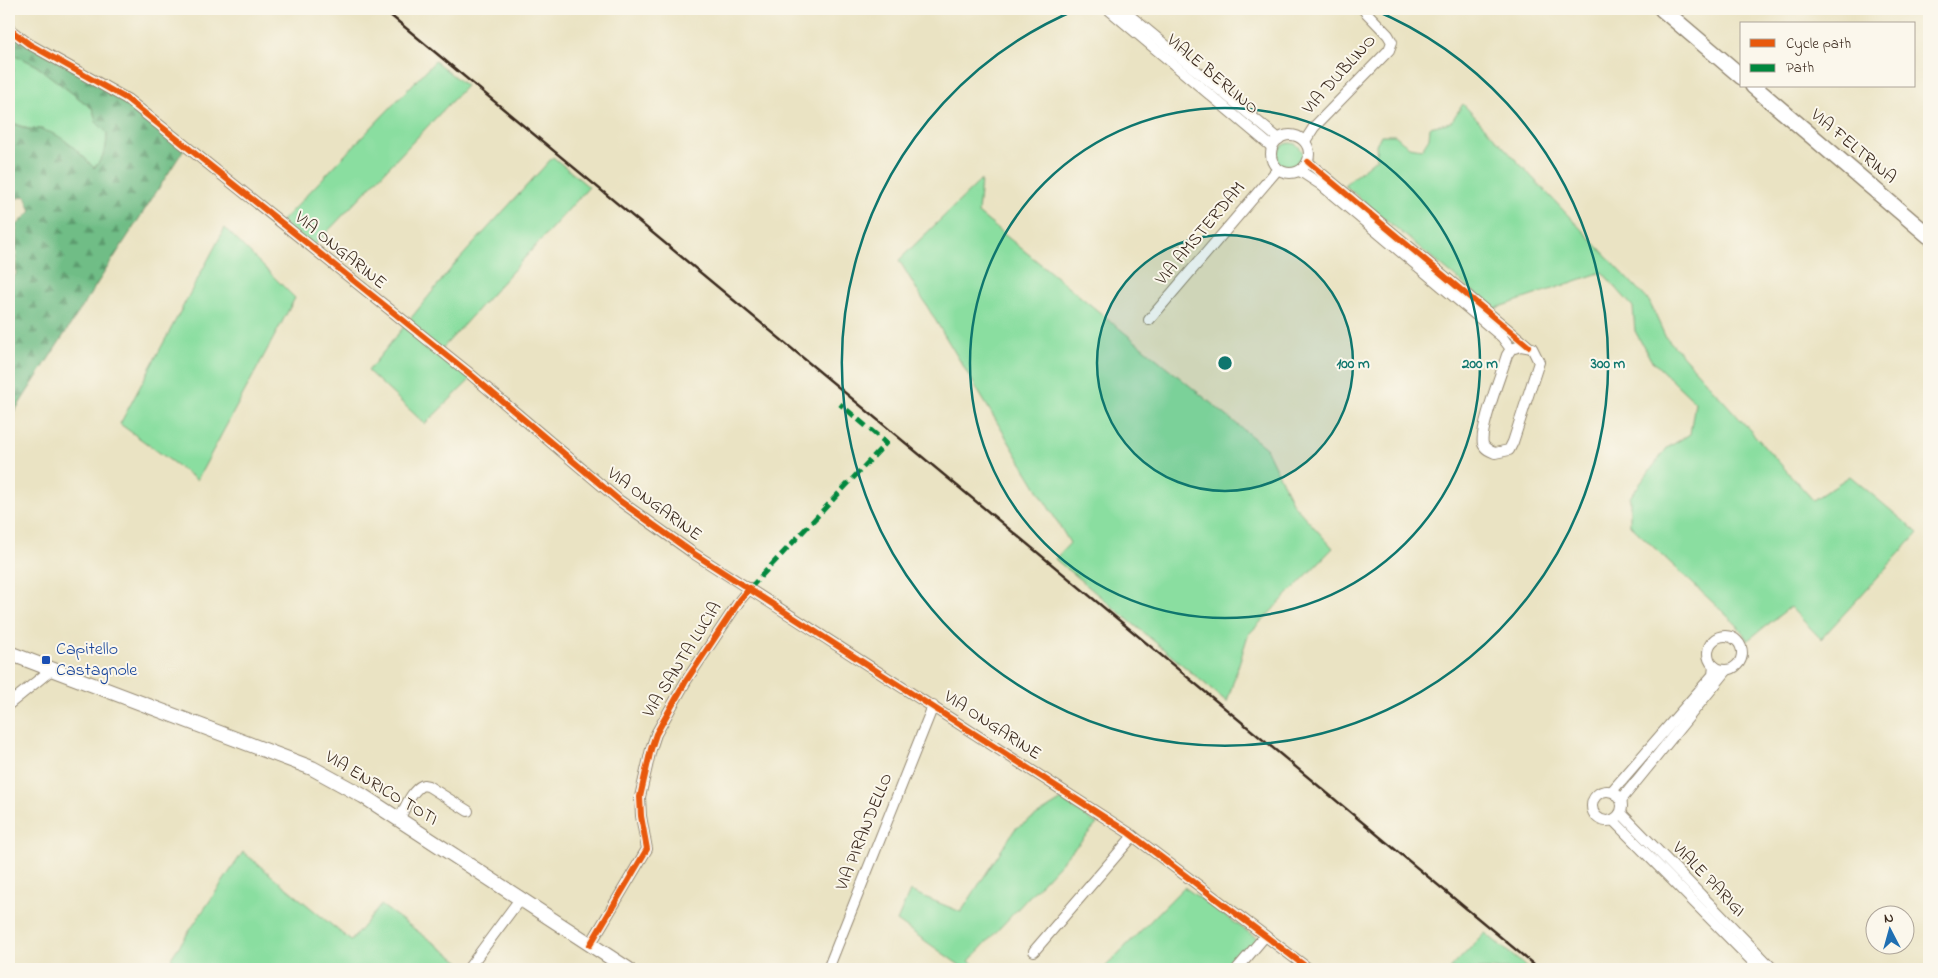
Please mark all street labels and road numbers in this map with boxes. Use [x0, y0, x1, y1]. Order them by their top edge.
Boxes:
street label: VIALE BERLINO [1159, 28, 1264, 121]
street label: VIA DUBLINO [1296, 29, 1383, 122]
street label: VIA FELTRINA [1804, 103, 1902, 191]
street label: VIA AMSTERDAM [1149, 177, 1252, 292]
street label: VIA ONGARINE [288, 205, 392, 296]
street label: VIA ONGARINE [600, 461, 707, 548]
street label: VIA SANTA LUCIA [636, 597, 729, 724]
street label: VIA ONGARINE [937, 684, 1046, 767]
street label: VIA ENRICO TOTI [319, 744, 443, 833]
street label: VIA PIRANDELLO [829, 769, 900, 895]
street label: VIALE PARIGI [1665, 836, 1751, 924]

